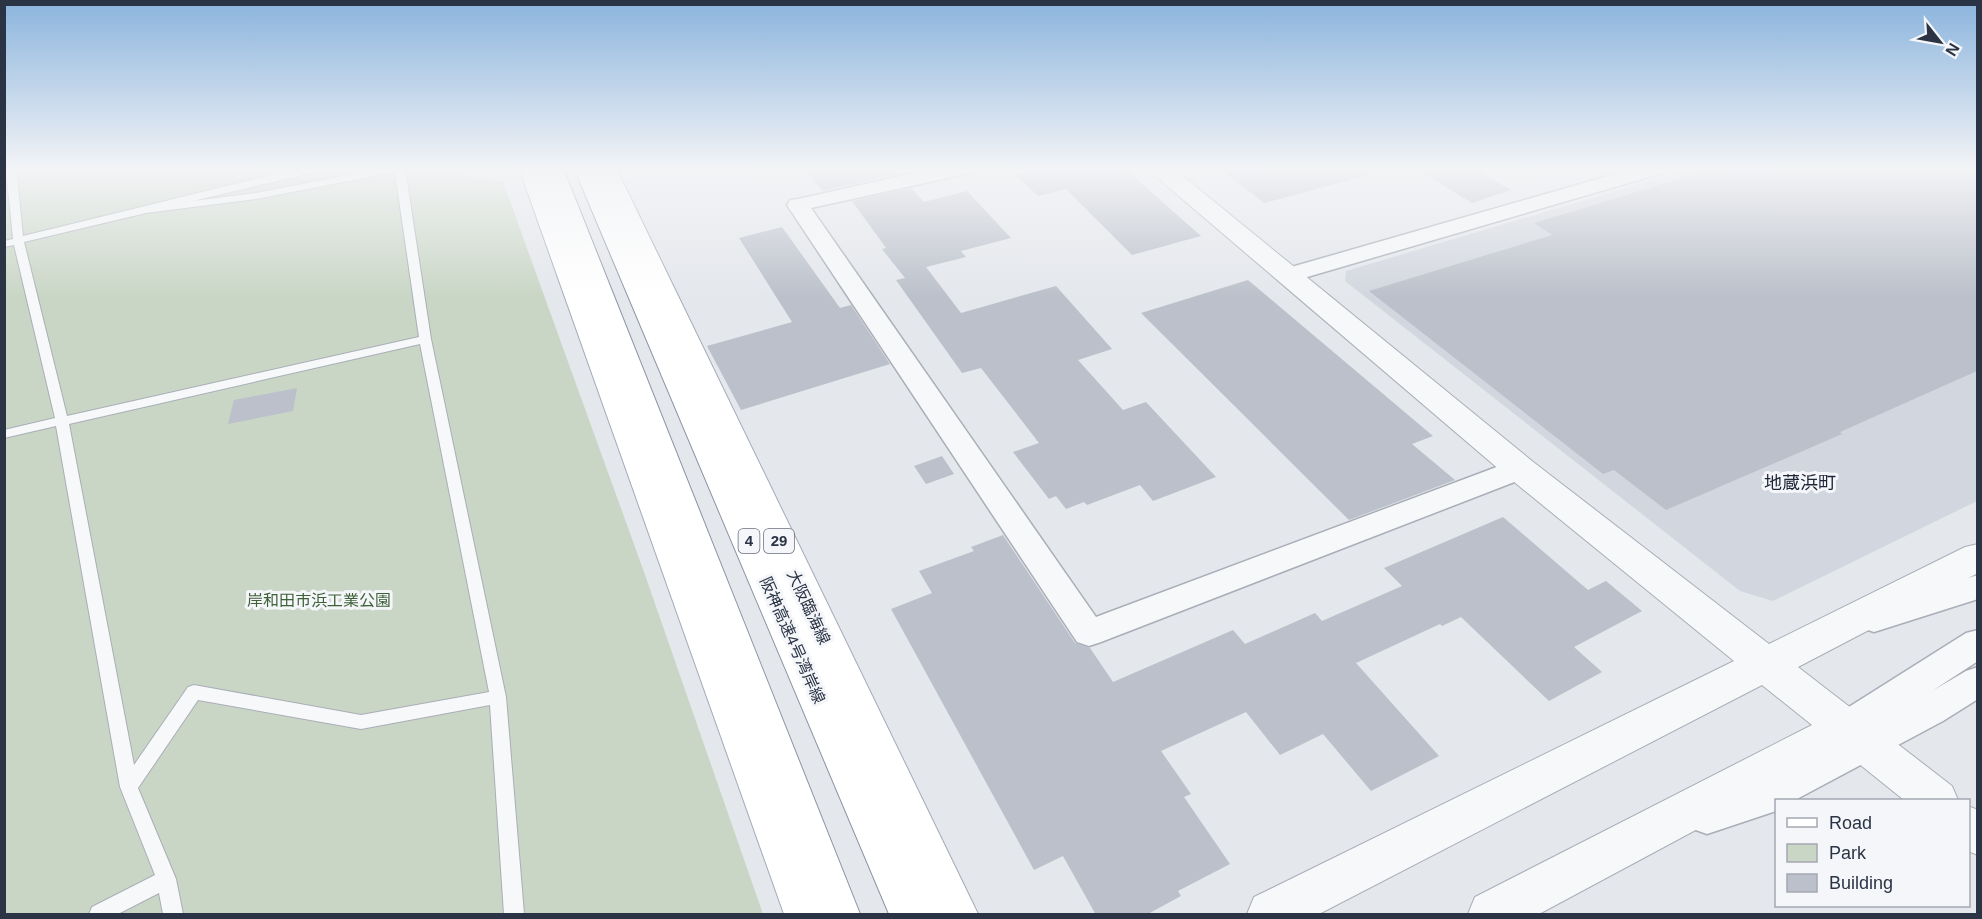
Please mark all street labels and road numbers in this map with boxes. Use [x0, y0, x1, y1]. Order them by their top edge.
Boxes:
road number: 4 [738, 529, 760, 553]
road number: 29 [764, 529, 794, 553]
street label: 大阪臨海線 [784, 567, 833, 647]
street label: 阪神高速4号湾岸線 [757, 574, 828, 706]

